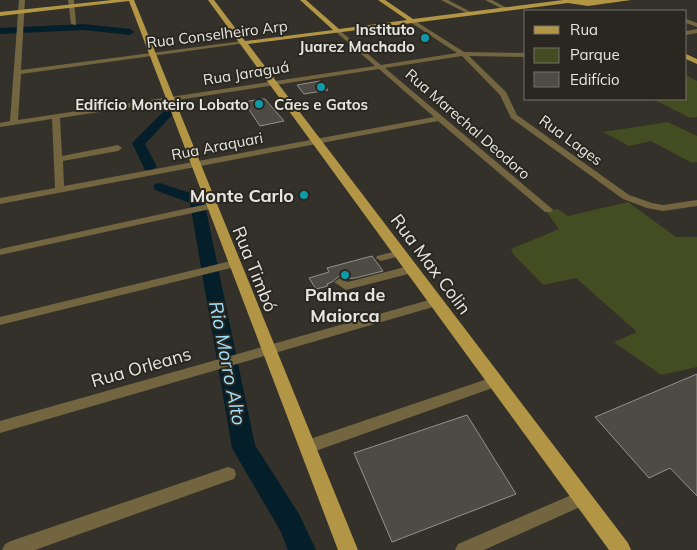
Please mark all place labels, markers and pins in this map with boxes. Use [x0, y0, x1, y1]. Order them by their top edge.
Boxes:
place label: Instituto Juarez Machado [299, 20, 415, 56]
marker: Instituto Juarez Machado [419, 32, 431, 44]
marker: Cães e Gatos [315, 81, 327, 93]
place label: Edifício Monteiro Lobato [75, 95, 249, 114]
place label: Cães e Gatos [274, 95, 368, 114]
marker: Edifício Monteiro Lobato [253, 98, 265, 110]
place label: Monte Carlo [190, 184, 294, 207]
marker: Monte Carlo [298, 189, 310, 201]
marker: Palma de Maiorca [339, 269, 351, 281]
place label: Palma de Maiorca [305, 283, 385, 327]

